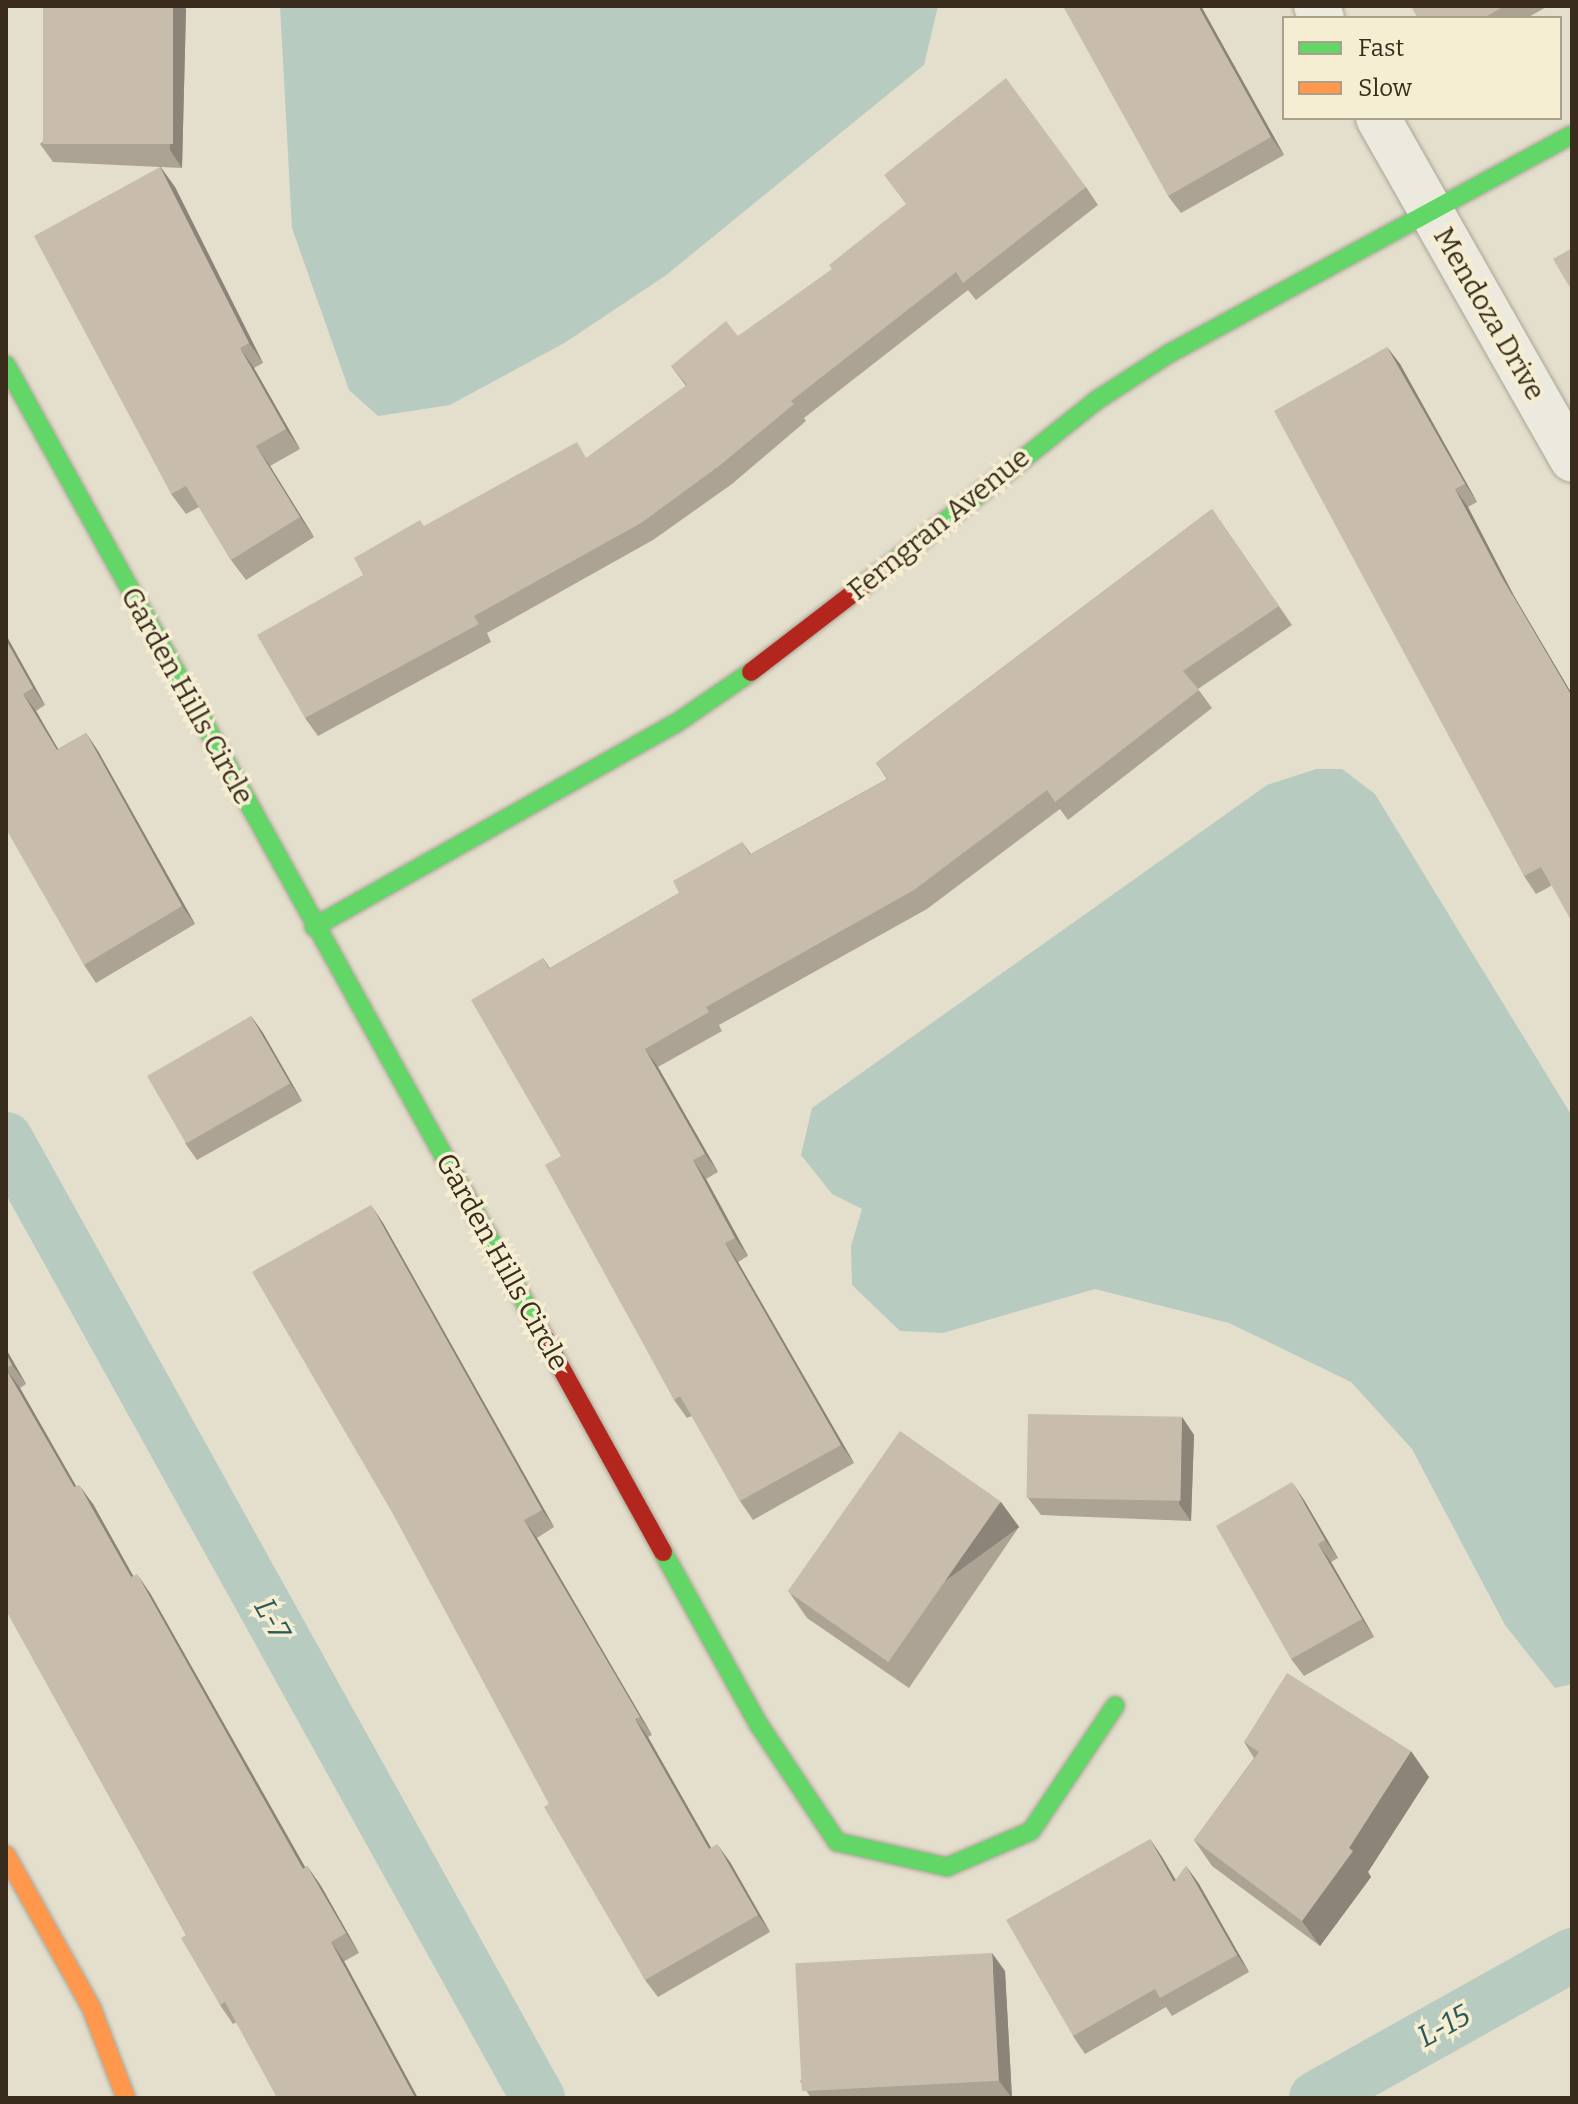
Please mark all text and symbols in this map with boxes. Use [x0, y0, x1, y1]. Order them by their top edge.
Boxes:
legend [1282, 16, 1562, 120]
text: Fast [1358, 34, 1404, 62]
text: Slow [1358, 74, 1412, 102]
street label: Mendoza Drive [1426, 222, 1552, 406]
street label: Ferngran Avenue [842, 441, 1036, 607]
street label: Garden Hills Circle [113, 582, 261, 810]
street label: Garden Hills Circle [428, 1148, 576, 1376]
water label: L-7 [246, 1592, 298, 1646]
water label: L-15 [1411, 1997, 1477, 2055]

